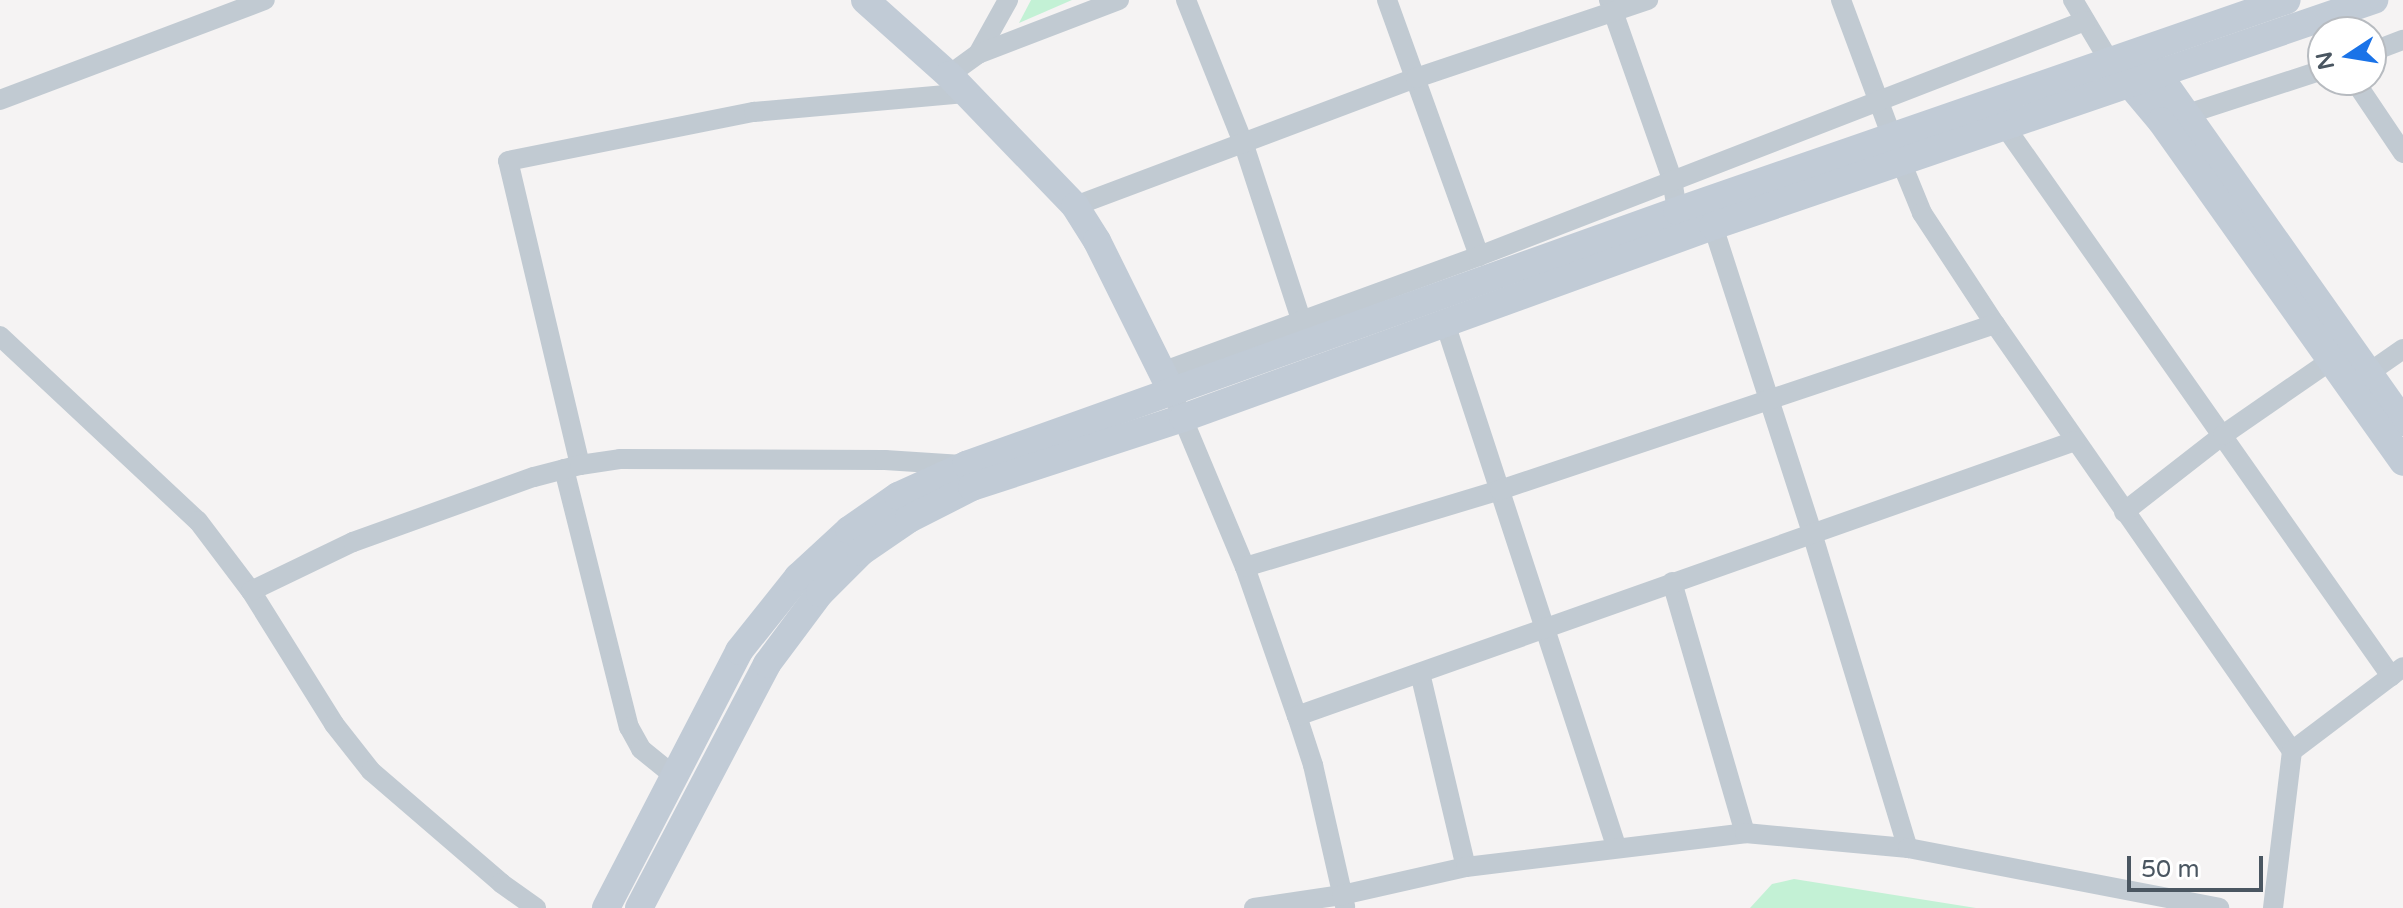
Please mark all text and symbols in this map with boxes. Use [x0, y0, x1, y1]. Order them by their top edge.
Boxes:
north arrow [2307, 16, 2387, 96]
text: N [2311, 49, 2340, 72]
scale bar [2131, 840, 2267, 890]
text: 50 m [2141, 855, 2199, 884]

